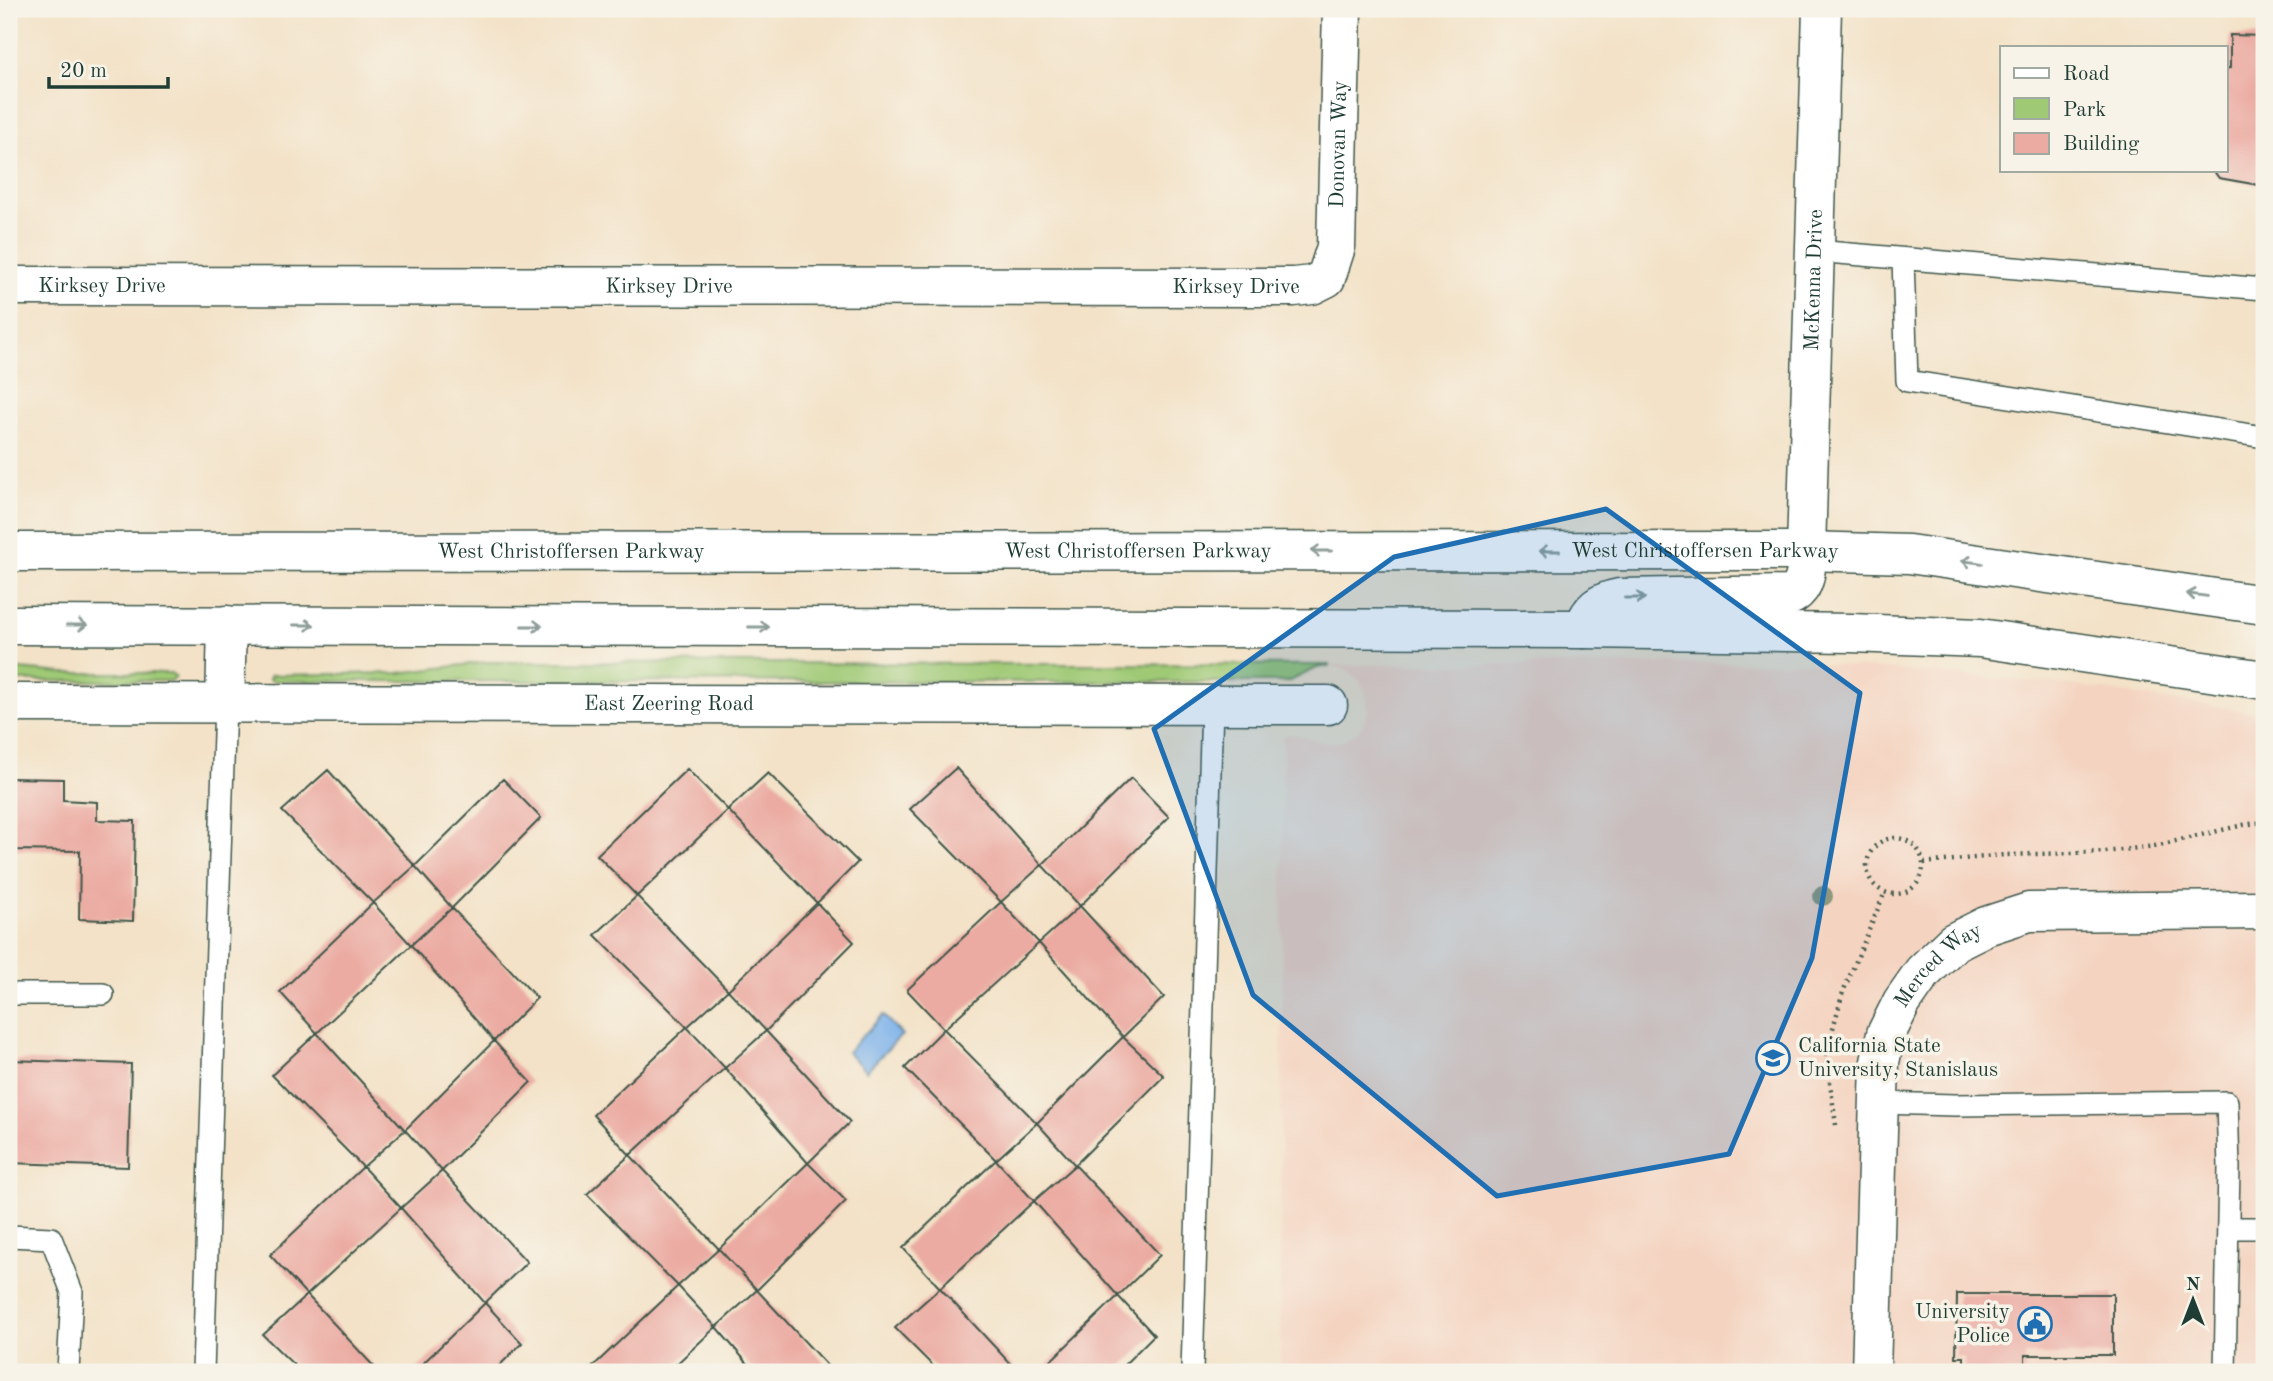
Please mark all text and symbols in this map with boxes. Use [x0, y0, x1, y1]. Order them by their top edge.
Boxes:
scale bar [49, 46, 168, 90]
legend [2000, 46, 2228, 172]
text: 20 m [60, 61, 107, 82]
text: Road [2063, 64, 2110, 85]
street label: Donovan Way [1326, 80, 1351, 208]
text: Park [2063, 100, 2106, 121]
text: Building [2063, 134, 2140, 155]
street label: McKenna Drive [1801, 209, 1827, 351]
street label: Kirksey Drive [38, 276, 166, 297]
street label: Kirksey Drive [605, 276, 733, 297]
street label: Kirksey Drive [1172, 276, 1301, 298]
street label: West Christoffersen Parkway [1571, 540, 1839, 562]
street label: West Christoffersen Parkway [437, 541, 705, 562]
street label: West Christoffersen Parkway [1004, 541, 1272, 562]
one-way arrow [1310, 544, 1333, 558]
one-way arrow [1537, 544, 1560, 558]
one-way arrow [1961, 556, 1983, 569]
one-way arrow [2186, 588, 2209, 601]
one-way arrow [1623, 591, 1646, 605]
one-way arrow [65, 618, 88, 632]
one-way arrow [293, 618, 316, 632]
one-way arrow [520, 619, 543, 633]
one-way arrow [748, 620, 771, 634]
street label: East Zeering Road [584, 693, 754, 715]
street label: Merced Way [1891, 919, 1985, 1012]
place label: California State University, Stanislaus [1798, 1036, 1998, 1081]
school or university icon: California State University, Stanislaus [1754, 1039, 1792, 1077]
north arrow [2158, 1266, 2228, 1336]
text: N [2186, 1276, 2201, 1295]
place label: University Police [1915, 1302, 2010, 1347]
public building icon: University Police [2016, 1305, 2054, 1343]

